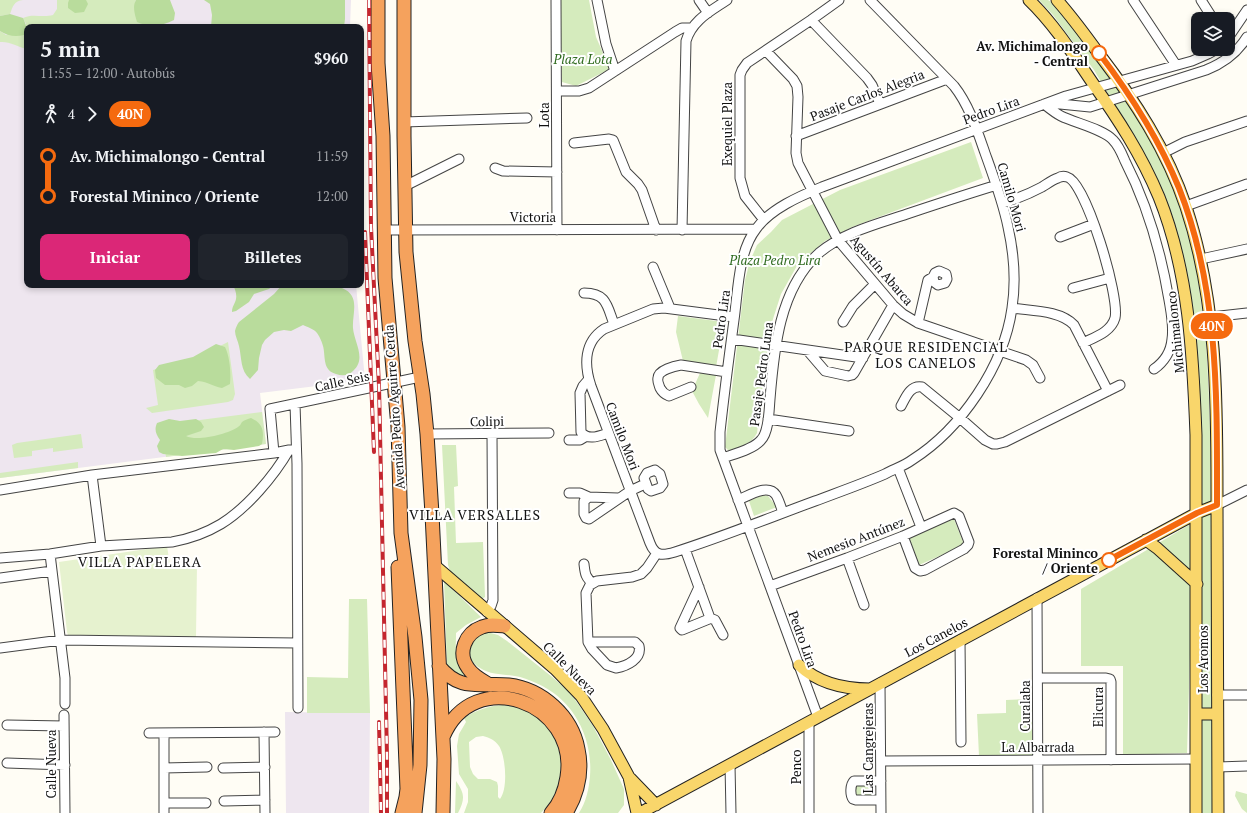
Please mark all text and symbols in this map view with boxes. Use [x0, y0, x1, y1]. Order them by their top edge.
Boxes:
map controls [1191, 12, 1235, 56]
button: layers [1191, 12, 1235, 56]
text: 5 min [40, 34, 100, 63]
place label: Av. Michimalongo - Central [976, 37, 1088, 70]
marker: Av. Michimalongo - Central [1091, 45, 1107, 61]
text: $960 [314, 48, 348, 68]
park label: Plaza Lota [553, 50, 612, 68]
text: 11:55 – 12:00 · Autobús [40, 64, 175, 82]
street label: Pasaje Carlos Alegria [807, 65, 927, 125]
street label: Exequiel Plaza [718, 82, 736, 166]
street label: Pedro Lira [960, 91, 1022, 129]
street label: Lota [535, 102, 553, 128]
icon: walk [40, 103, 62, 125]
icon: forward [81, 103, 103, 125]
text: 40N [117, 104, 143, 123]
text: 4 [68, 105, 75, 123]
text: Av. Michimalongo - Central [70, 146, 265, 166]
text: 11:59 [316, 147, 348, 165]
street label: Camilo Mori [993, 160, 1031, 234]
text: Forestal Mininco / Oriente [70, 186, 259, 206]
text: 12:00 [316, 187, 348, 205]
street label: Victoria [510, 208, 557, 226]
street label: Agustín Abarca [846, 231, 918, 309]
button: Iniciar [40, 234, 190, 280]
button: Billetes [198, 234, 348, 280]
park label: Plaza Pedro Lira [728, 251, 821, 269]
street label: Pedro Lira [708, 288, 734, 349]
street label: Michimalonco [1162, 290, 1188, 374]
line badge: 40N [1189, 313, 1235, 339]
text: 40N [1199, 316, 1225, 335]
street label: Pasaje Pedro Luna [745, 320, 777, 427]
street label: Avenida Pedro Aguirre Cerda [379, 323, 409, 490]
district label: PARQUE RESIDENCIAL LOS CANELOS [844, 337, 1008, 372]
street label: Calle Seis [313, 366, 371, 396]
street label: Camilo Mori [602, 399, 644, 473]
street label: Colipi [470, 412, 504, 430]
district label: VILLA VERSALLES [409, 505, 541, 524]
street label: Nemesio Antúnez [805, 512, 907, 566]
place label: Forestal Mininco / Oriente [993, 544, 1098, 577]
district label: VILLA PAPELERA [78, 552, 202, 571]
marker: Forestal Mininco / Oriente [1101, 552, 1117, 568]
street label: Pedro Lira [784, 608, 822, 670]
street label: Los Canelos [901, 613, 971, 661]
street label: Los Aromos [1194, 625, 1212, 693]
street label: Calle Nueva [539, 637, 601, 699]
street label: Curalaba [1016, 680, 1034, 732]
street label: Elicura [1089, 686, 1107, 727]
street label: Las Cangrejeras [859, 703, 877, 794]
street label: Calle Nueva [42, 729, 60, 798]
street label: La Albarrada [1001, 738, 1075, 756]
street label: Penco [787, 750, 805, 784]

